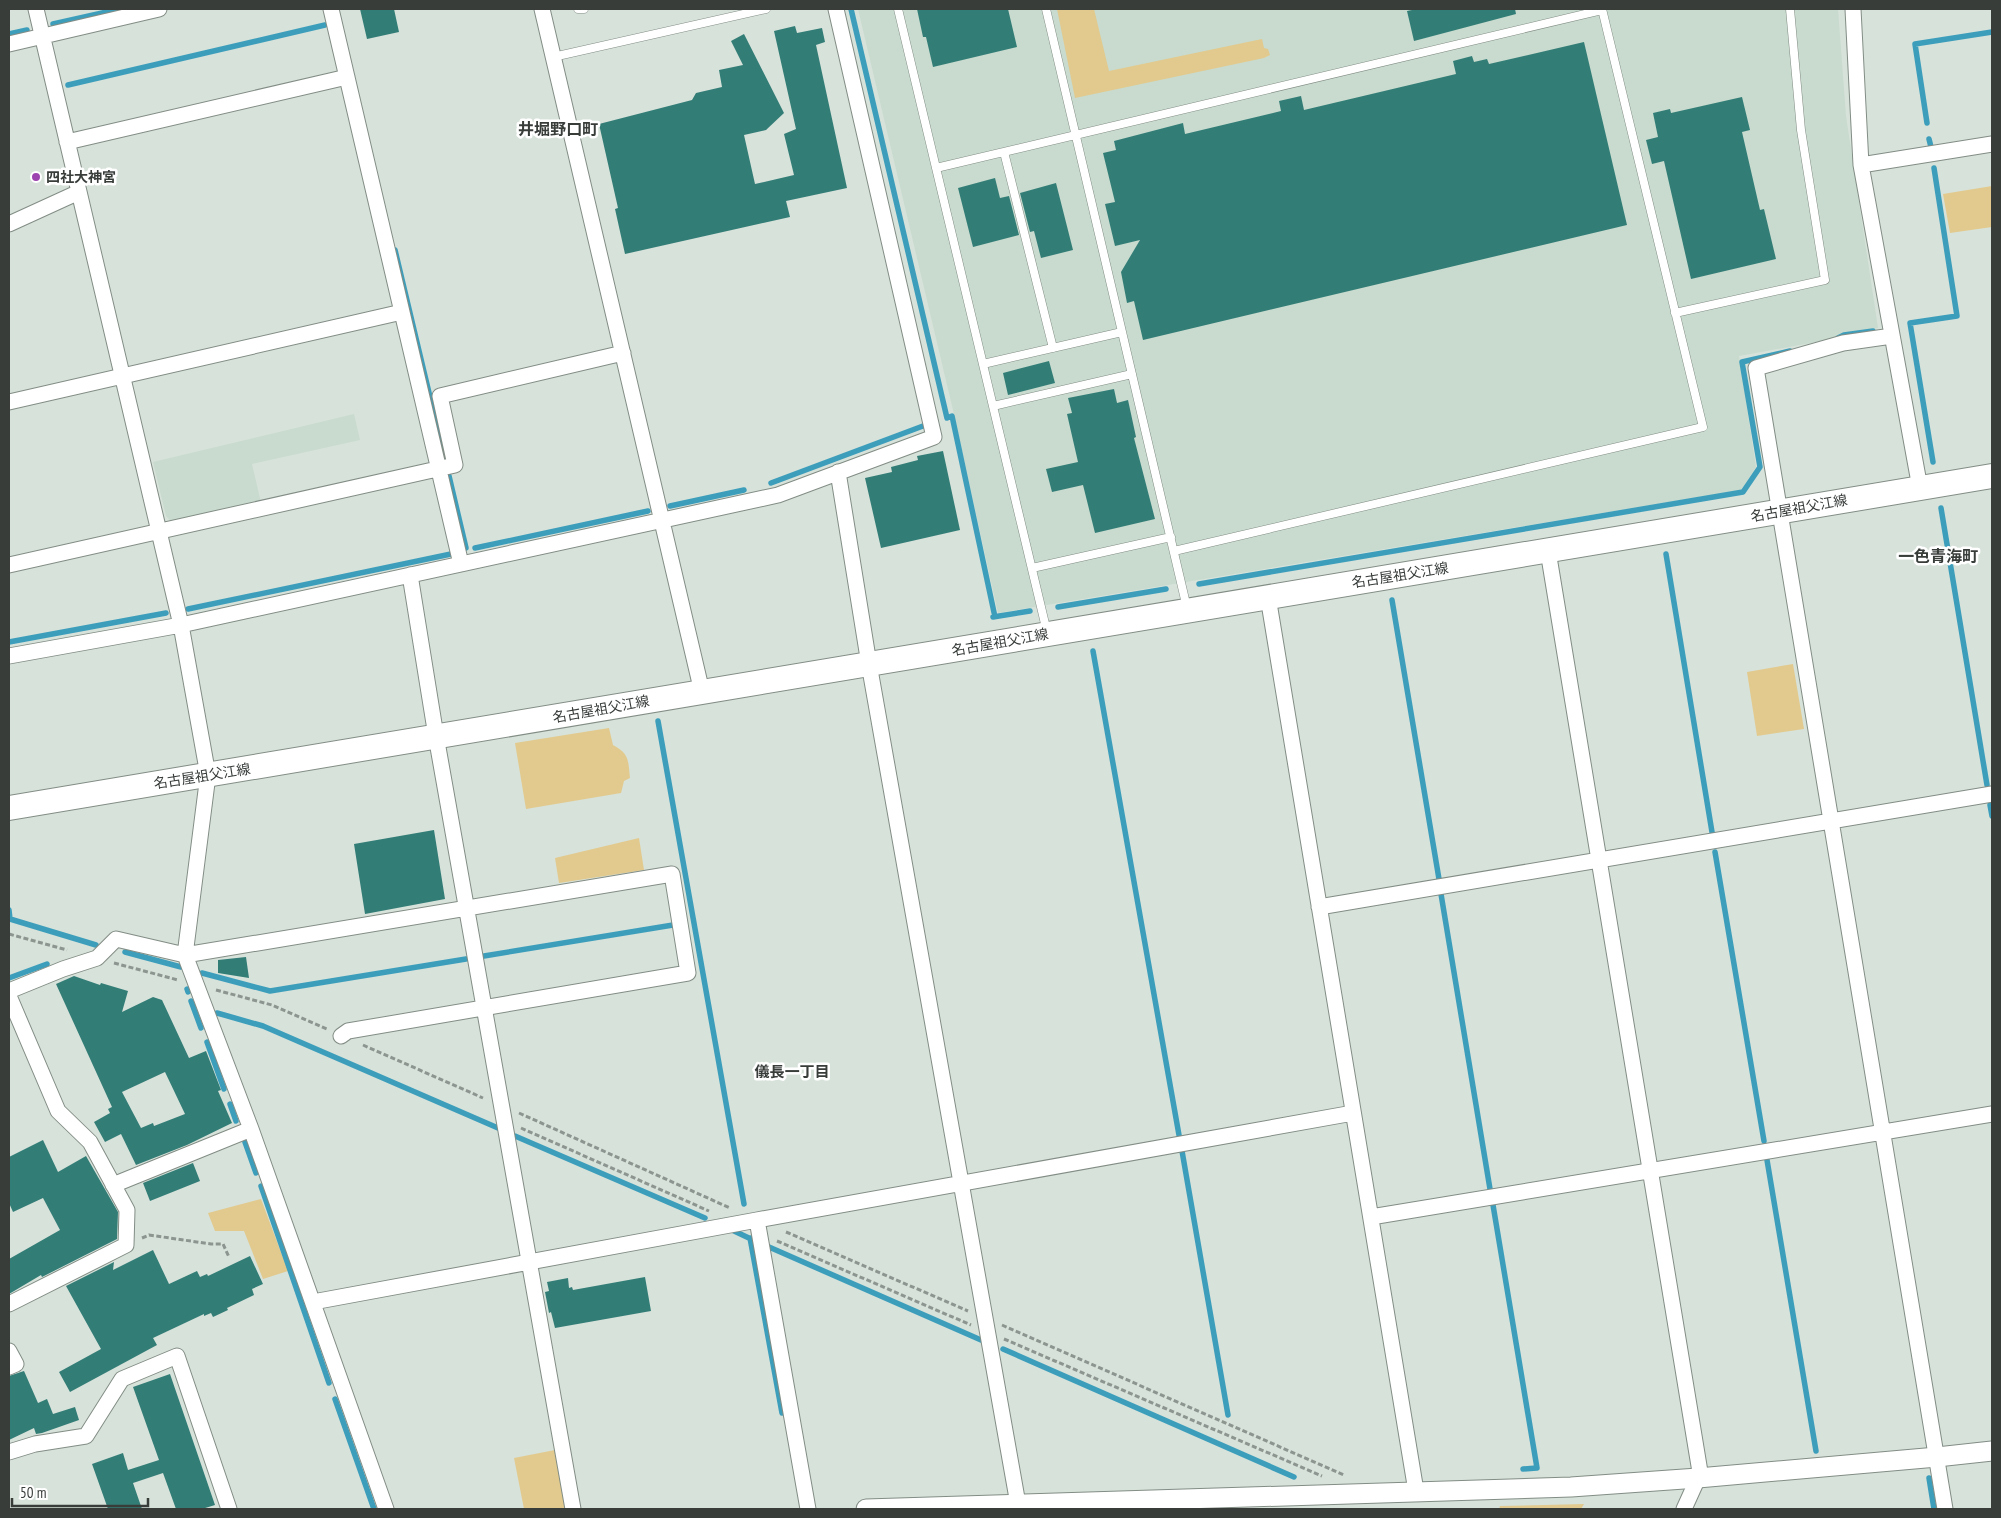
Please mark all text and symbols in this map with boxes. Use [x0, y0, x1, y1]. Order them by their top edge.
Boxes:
district label: 井堀野口町 [518, 119, 598, 139]
place label: 四社大神宮 [46, 168, 116, 186]
marker: 四社大神宮 [30, 171, 42, 183]
street label: 名古屋祖父江線 [1749, 491, 1849, 525]
district label: 一色青海町 [1898, 546, 1978, 566]
street label: 名古屋祖父江線 [1350, 558, 1450, 592]
street label: 名古屋祖父江線 [950, 625, 1050, 659]
street label: 名古屋祖父江線 [551, 692, 651, 726]
street label: 名古屋祖父江線 [152, 759, 252, 793]
district label: 儀長一丁目 [754, 1062, 830, 1081]
scale bar [12, 1476, 149, 1508]
text: 50 m [20, 1483, 46, 1502]

